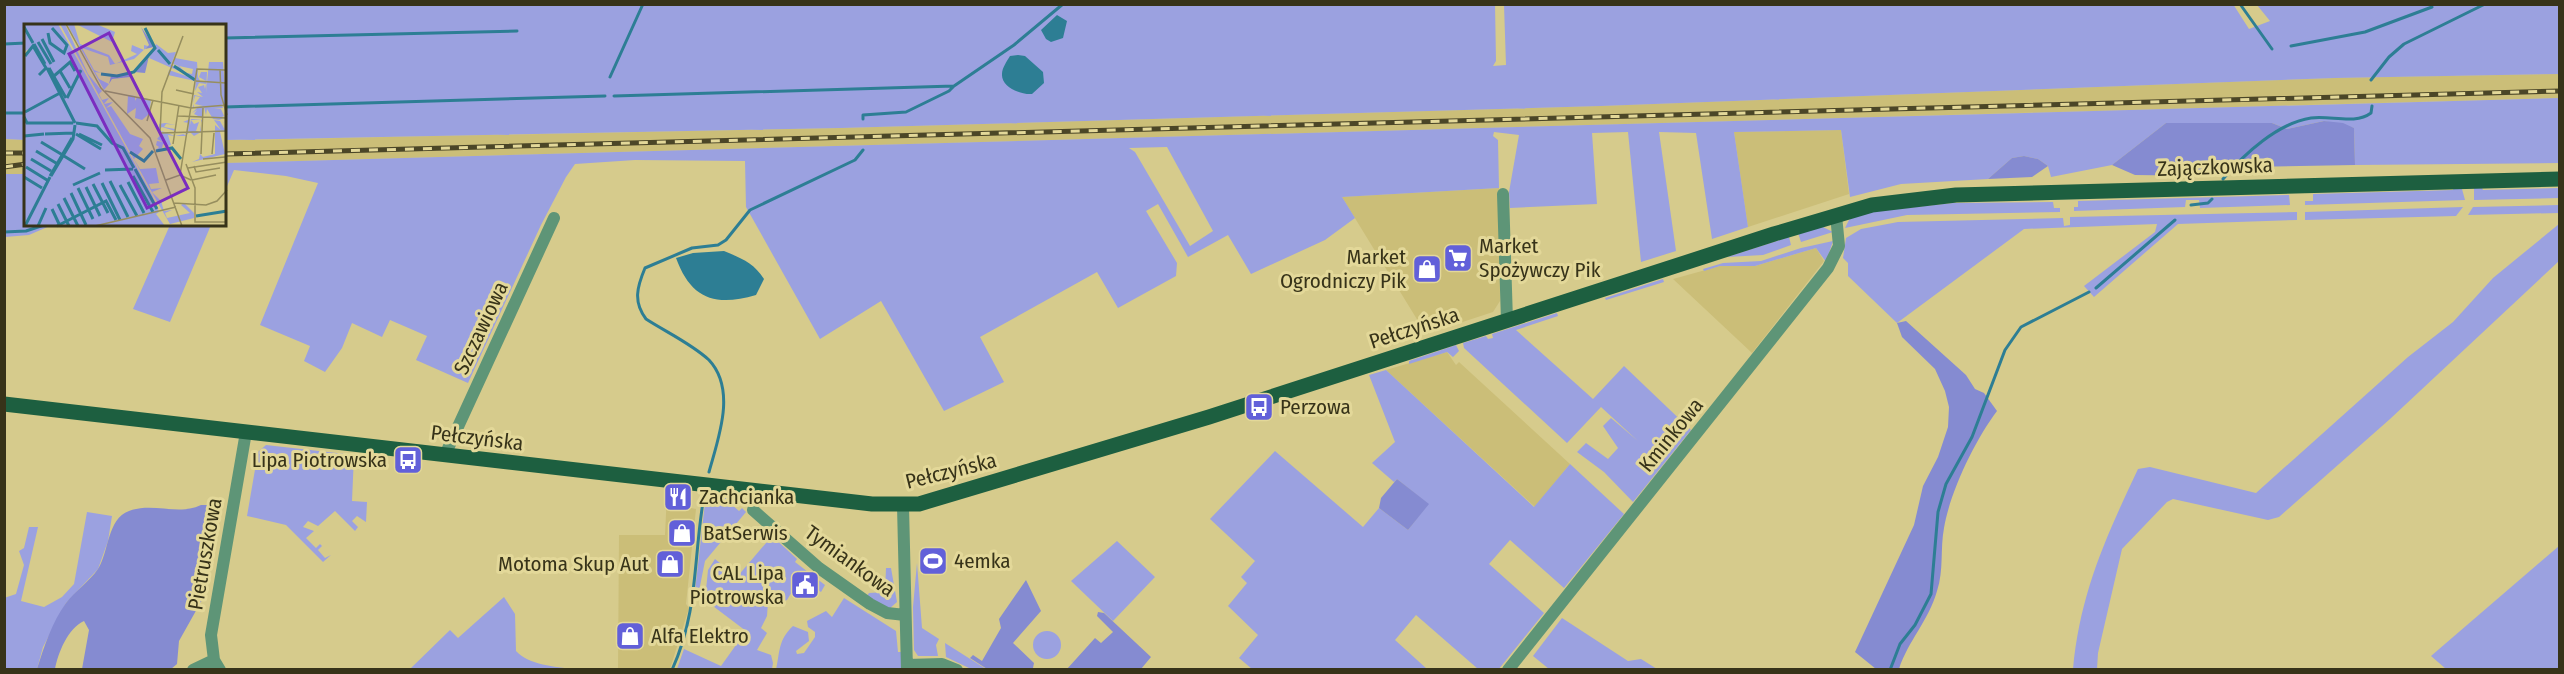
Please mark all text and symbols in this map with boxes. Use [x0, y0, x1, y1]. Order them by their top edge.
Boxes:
inset map [24, 24, 226, 226]
street label: Zajączkowska [2157, 152, 2273, 182]
place label: Market Spożywczy Pik [1479, 233, 1601, 283]
supermarket icon: Market Spożywczy Pik [1442, 242, 1474, 274]
place label: Market Ogrodniczy Pik [1280, 244, 1406, 294]
shop icon: Market Ogrodniczy Pik [1411, 253, 1443, 285]
street label: Szczawiowa [448, 277, 514, 379]
street label: Pełczyńska [1366, 301, 1462, 355]
bus stop icon: Perzowa [1243, 391, 1275, 423]
street label: Kminkowa [1633, 393, 1709, 477]
place label: Perzowa [1280, 394, 1351, 420]
street label: Pełczyńska [429, 419, 525, 457]
bus stop icon: Lipa Piotrowska [392, 444, 424, 476]
place label: Lipa Piotrowska [252, 447, 387, 473]
street label: Pełczyńska [903, 447, 999, 495]
restaurant icon: Zachcianka [662, 481, 694, 513]
place label: Zachcianka [699, 484, 794, 510]
street label: Pietruszkowa [182, 496, 228, 612]
shop icon: BatSerwis [666, 517, 698, 549]
street label: Tymiankowa [800, 519, 900, 603]
place label: BatSerwis [703, 520, 788, 546]
sports icon: 4emka [917, 545, 949, 577]
shop icon: Motoma Skup Aut [654, 548, 686, 580]
place label: 4emka [954, 548, 1010, 574]
place label: Motoma Skup Aut [498, 551, 649, 577]
place label: CAL Lipa Piotrowska [690, 560, 784, 610]
public building icon: CAL Lipa Piotrowska [789, 569, 821, 601]
shop icon: Alfa Elektro [614, 620, 646, 652]
place label: Alfa Elektro [651, 623, 749, 649]

